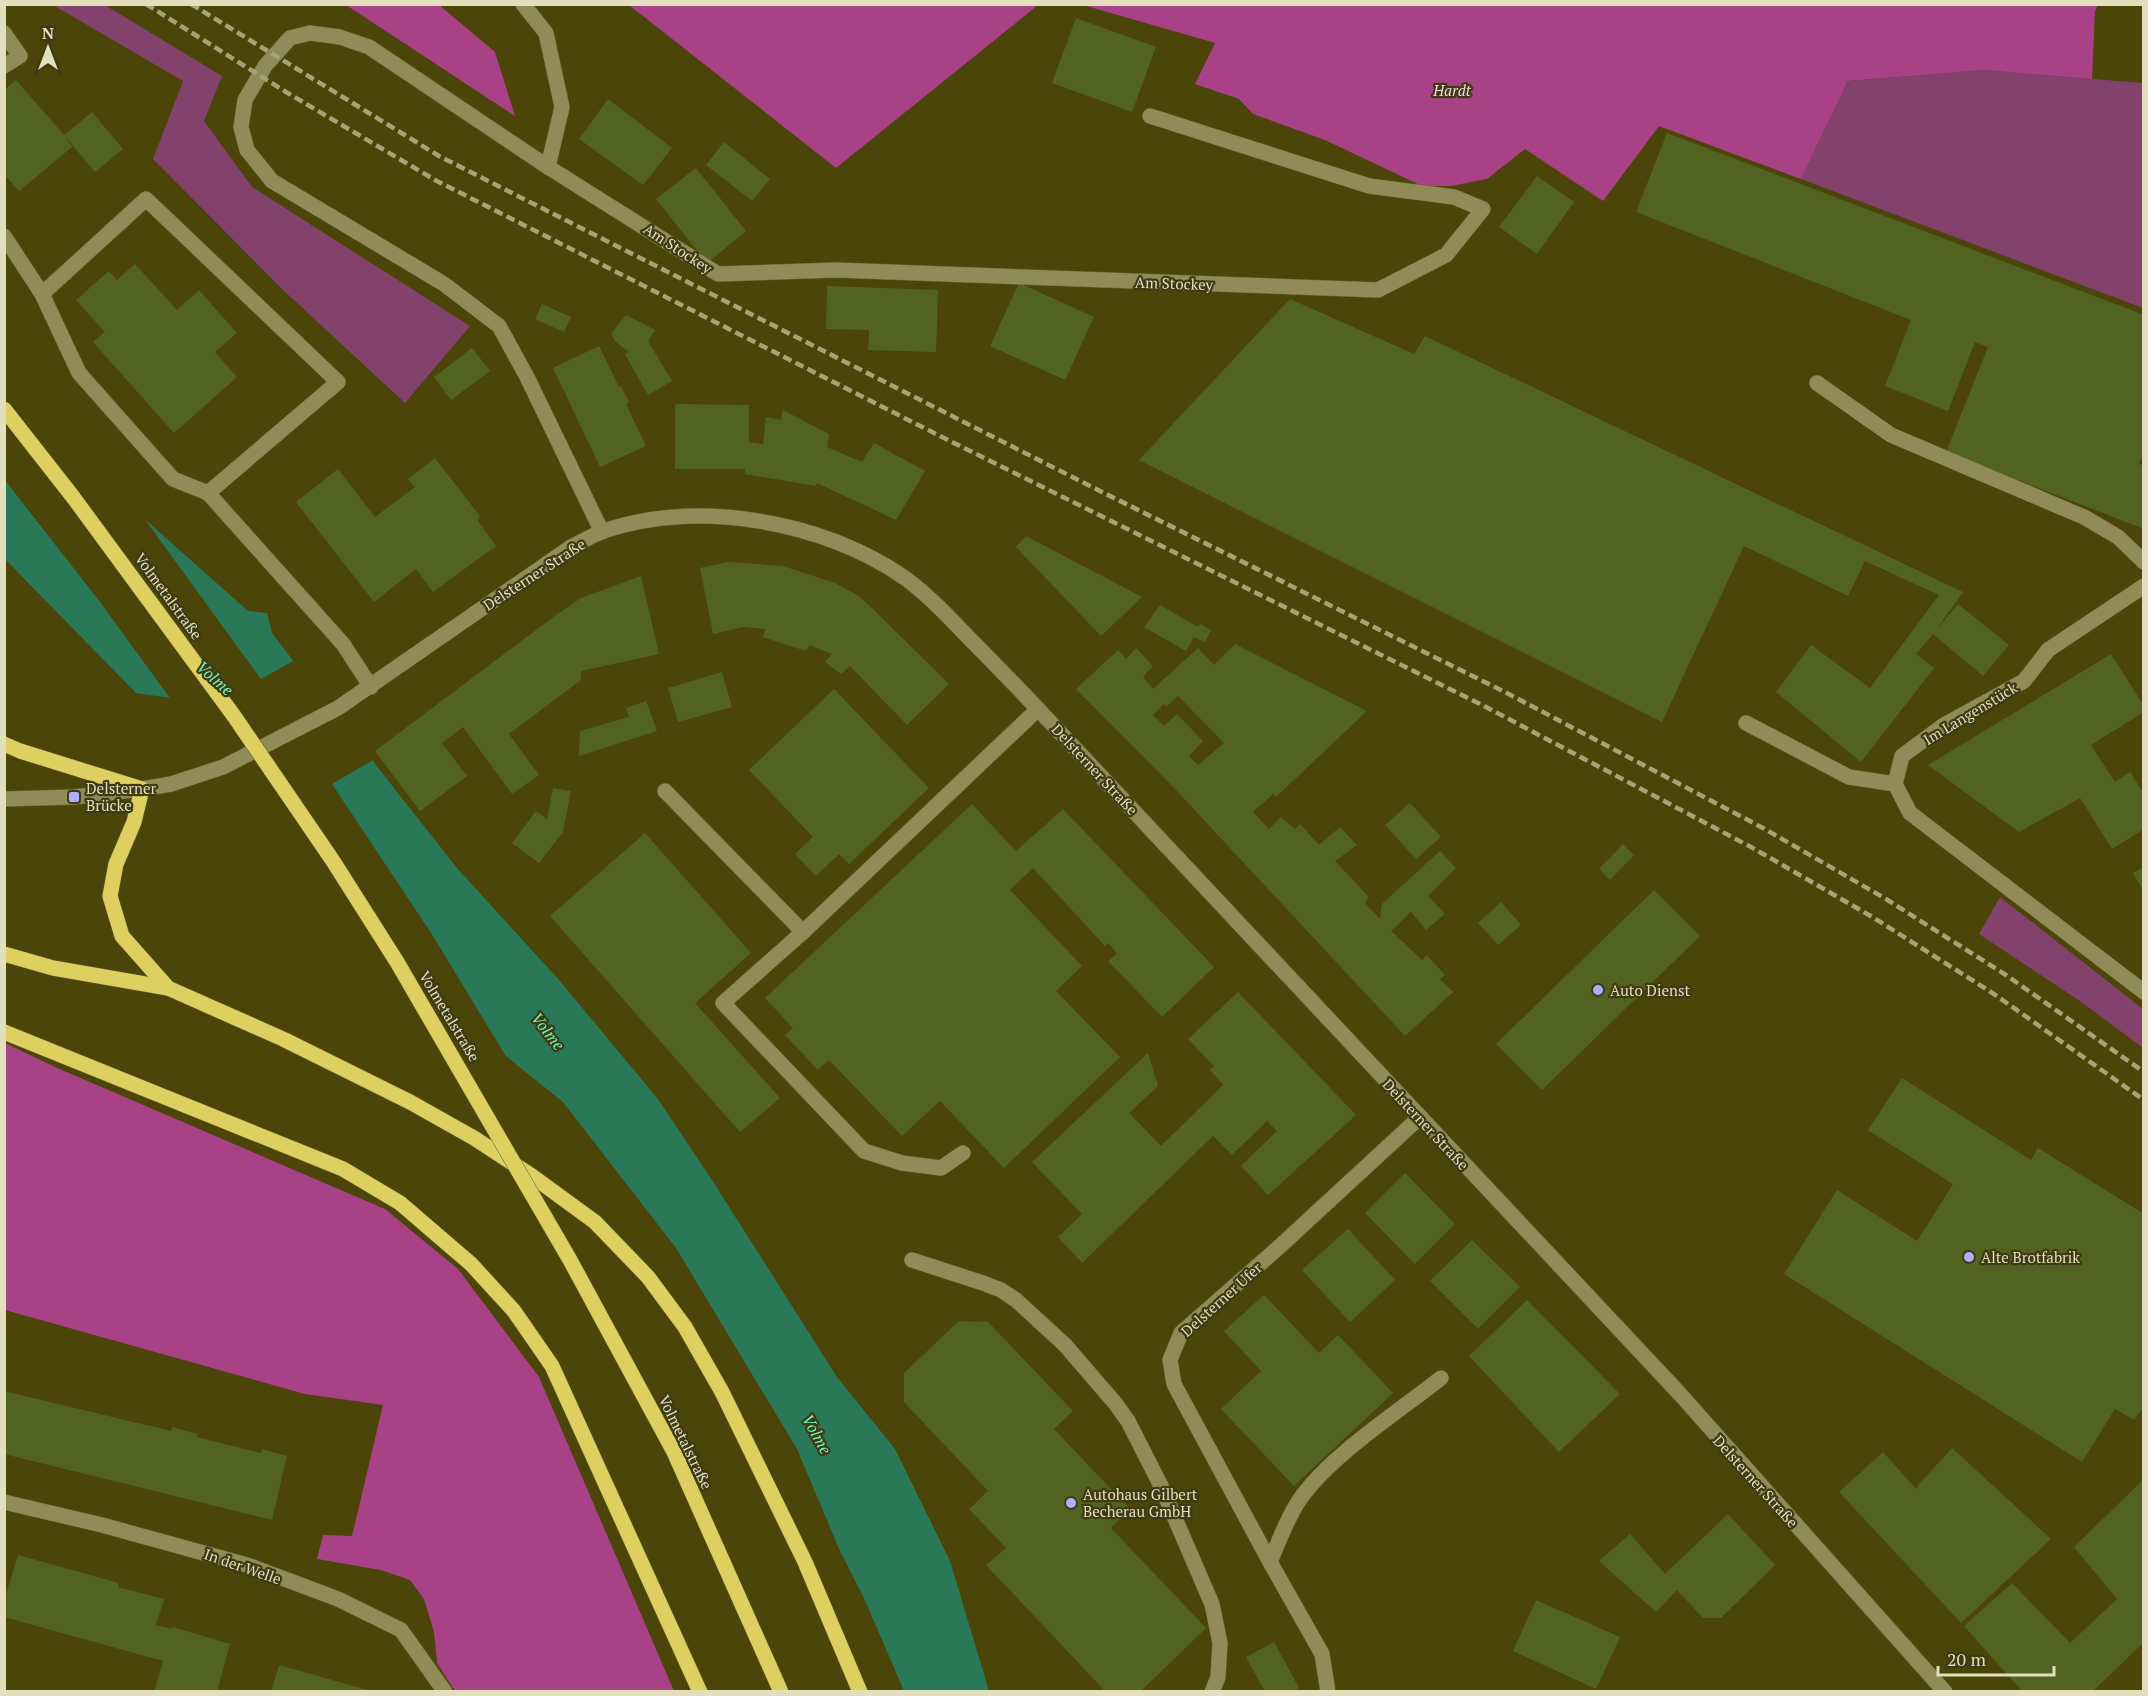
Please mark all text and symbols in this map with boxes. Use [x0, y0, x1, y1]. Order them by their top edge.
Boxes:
north arrow [18, 18, 78, 78]
text: N [42, 22, 54, 44]
park label: Hardt [1432, 80, 1472, 100]
street label: Am Stockey [640, 218, 717, 278]
street label: Am Stockey [1135, 272, 1214, 294]
street label: Delsterner Straße [479, 533, 589, 615]
street label: Volmetalstraße [131, 549, 207, 643]
water label: Volme [192, 656, 238, 700]
street label: Im Langenstück [1919, 677, 2021, 749]
street label: Delsterner Straße [1047, 719, 1143, 819]
place label: Delsterner Brücke [86, 778, 157, 815]
marker: Delsterner Brücke [67, 790, 81, 804]
street label: Volmetalstraße [415, 967, 485, 1065]
place label: Auto Dienst [1610, 980, 1690, 1000]
marker: Auto Dienst [1591, 983, 1605, 997]
water label: Volme [526, 1007, 570, 1055]
street label: Delsterner Straße [1378, 1074, 1474, 1174]
place label: Alte Brotfabrik [1981, 1247, 2080, 1267]
marker: Alte Brotfabrik [1962, 1250, 1976, 1264]
street label: Delsterner Ufer [1176, 1257, 1266, 1341]
street label: Volmetalstraße [655, 1392, 717, 1492]
water label: Volme [797, 1410, 837, 1458]
street label: Delsterner Straße [1709, 1430, 1803, 1532]
place label: Autohaus Gilbert Becherau GmbH [1083, 1484, 1198, 1521]
marker: Autohaus Gilbert Becherau GmbH [1064, 1496, 1078, 1510]
street label: In der Welle [202, 1543, 284, 1589]
scale bar [1938, 1639, 2054, 1677]
text: 20 m [1947, 1647, 1987, 1671]

